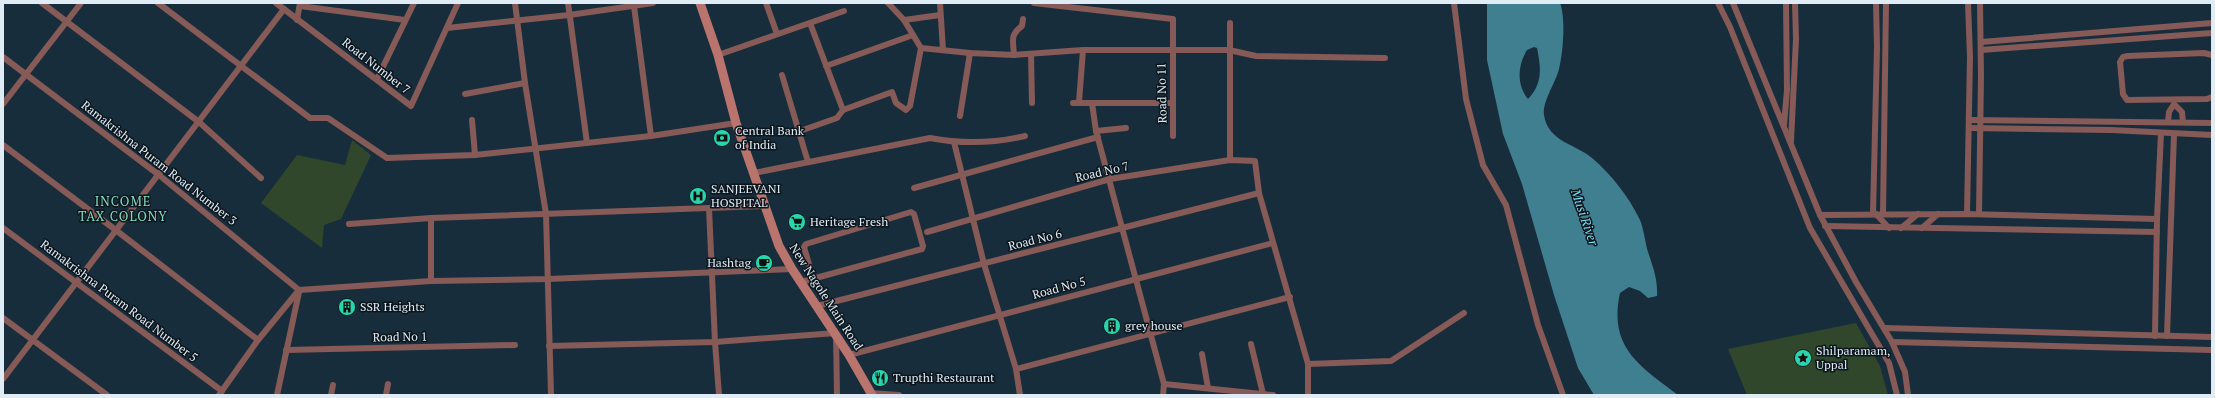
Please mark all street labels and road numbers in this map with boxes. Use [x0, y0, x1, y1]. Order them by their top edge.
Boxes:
street label: Road Number 7 [339, 34, 413, 97]
street label: Road No 11 [1153, 62, 1170, 124]
street label: Ramakrishna Puram Road Number 3 [79, 97, 240, 228]
street label: Road No 7 [1074, 158, 1130, 185]
street label: Road No 6 [1007, 226, 1064, 253]
street label: Ramakrishna Puram Road Number 5 [38, 237, 201, 365]
street label: New Nagole Main Road [786, 241, 867, 353]
street label: Road No 5 [1031, 273, 1087, 302]
street label: Road No 1 [373, 329, 427, 344]

